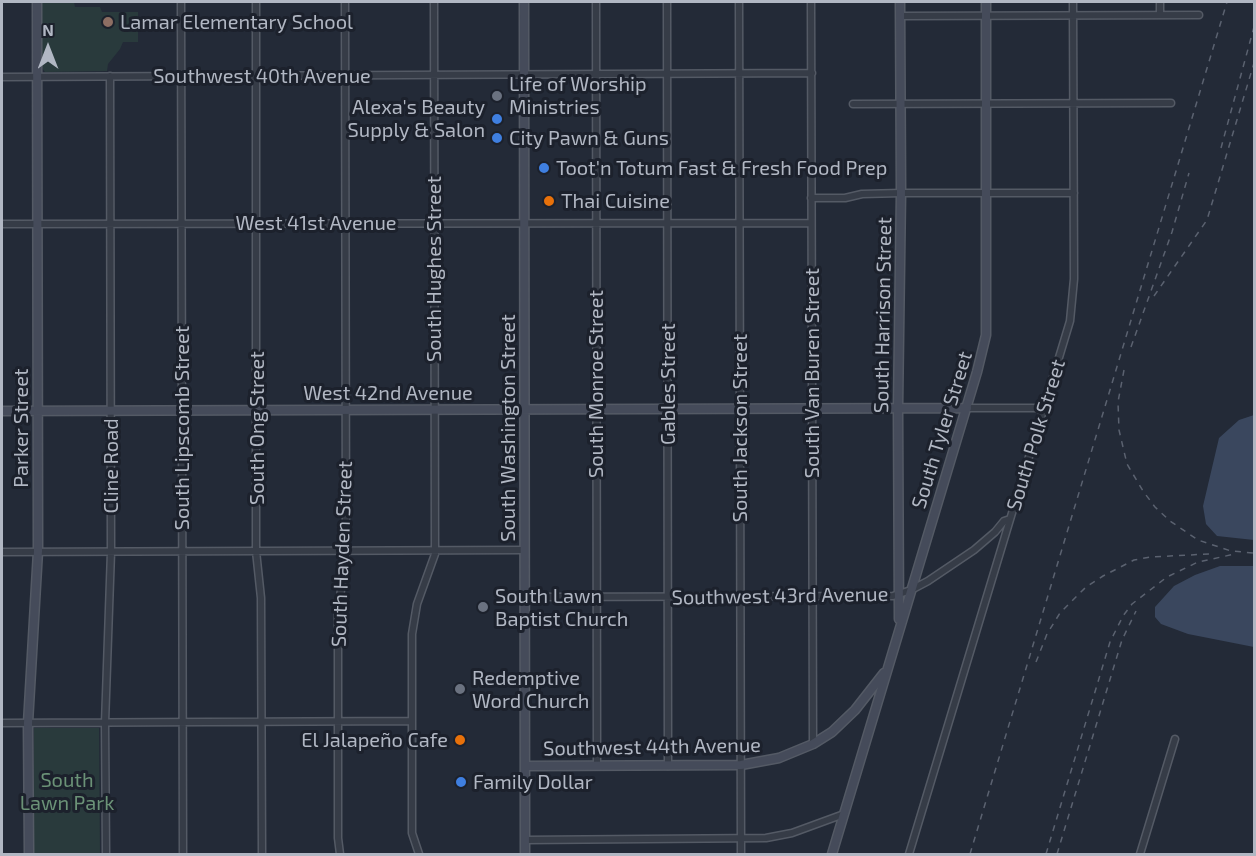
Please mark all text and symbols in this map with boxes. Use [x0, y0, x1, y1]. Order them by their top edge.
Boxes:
place label: Lamar Elementary School [120, 10, 353, 34]
marker: Lamar Elementary School [101, 15, 115, 29]
north arrow [18, 18, 78, 78]
text: N [42, 20, 54, 39]
street label: Southwest 40th Avenue [153, 64, 371, 88]
place label: Life of Worship Ministries [509, 72, 647, 119]
marker: Life of Worship Ministries [490, 89, 504, 103]
place label: Alexa's Beauty Supply & Salon [348, 95, 485, 142]
marker: Alexa's Beauty Supply & Salon [490, 112, 504, 126]
place label: City Pawn & Guns [509, 126, 669, 150]
marker: City Pawn & Guns [490, 131, 504, 145]
place label: Toot'n Totum Fast & Fresh Food Prep [556, 156, 887, 180]
marker: Toot'n Totum Fast & Fresh Food Prep [537, 161, 551, 175]
street label: South Hughes Street [422, 176, 446, 362]
place label: Thai Cuisine [561, 189, 670, 213]
marker: Thai Cuisine [542, 194, 556, 208]
street label: West 41st Avenue [235, 211, 397, 235]
street label: South Harrison Street [869, 217, 897, 413]
street label: South Van Buren Street [800, 268, 824, 478]
street label: South Monroe Street [584, 290, 608, 478]
street label: South Washington Street [496, 314, 520, 542]
street label: Gables Street [656, 323, 680, 445]
street label: South Lipscomb Street [170, 326, 194, 530]
street label: South Jackson Street [728, 334, 752, 522]
street label: South Tyler Street [907, 348, 977, 512]
street label: South Ong Street [245, 351, 269, 505]
street label: South Polk Street [1002, 356, 1070, 514]
street label: Parker Street [9, 368, 33, 488]
street label: West 42nd Avenue [303, 381, 473, 405]
street label: Cline Road [99, 418, 123, 514]
street label: South Hayden Street [327, 460, 357, 648]
street label: Southwest 43rd Avenue [671, 582, 889, 610]
place label: South Lawn Baptist Church [495, 584, 628, 631]
marker: South Lawn Baptist Church [476, 600, 490, 614]
place label: Redemptive Word Church [472, 666, 589, 713]
marker: Redemptive Word Church [453, 682, 467, 696]
place label: El Jalapeño Cafe [301, 728, 448, 752]
marker: El Jalapeño Cafe [453, 733, 467, 747]
street label: Southwest 44th Avenue [543, 733, 761, 761]
park label: South Lawn Park [20, 768, 114, 815]
place label: Family Dollar [473, 770, 593, 794]
marker: Family Dollar [454, 775, 468, 789]

